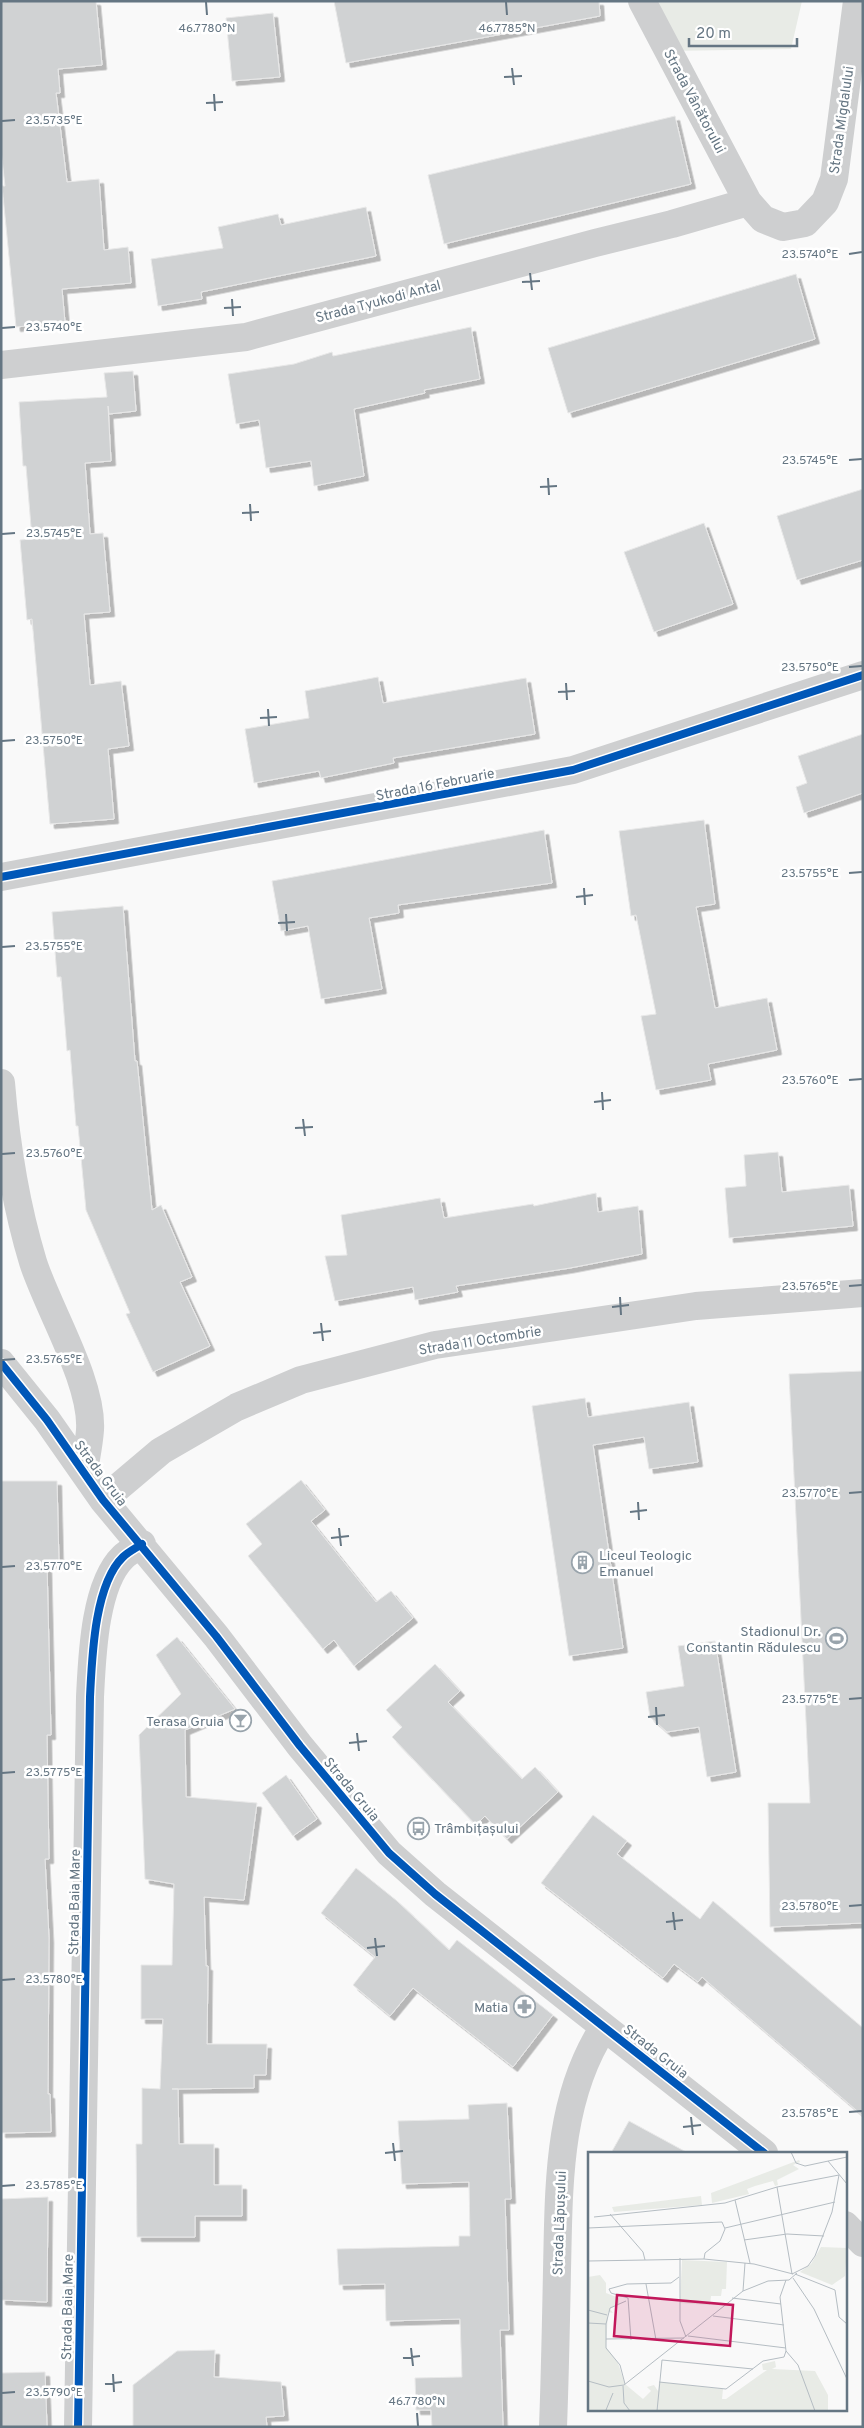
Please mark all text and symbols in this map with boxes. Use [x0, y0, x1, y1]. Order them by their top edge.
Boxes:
scale bar [689, 15, 796, 47]
text: 46.7780°N [178, 21, 236, 37]
text: 46.7785°N [479, 21, 535, 37]
text: 20 m [696, 25, 731, 44]
street label: Strada Vânătorului [659, 47, 728, 157]
street label: Strada Migdalului [826, 65, 858, 175]
text: 23.5735°E [25, 113, 83, 129]
text: 23.5740°E [782, 247, 838, 263]
street label: Strada Tyukodi Antal [314, 278, 443, 327]
text: 23.5740°E [26, 320, 82, 336]
text: 23.5745°E [782, 453, 838, 469]
text: 23.5745°E [26, 526, 82, 542]
text: 23.5750°E [781, 660, 839, 676]
text: 23.5750°E [25, 733, 83, 749]
street label: Strada 16 Februarie [375, 766, 496, 805]
text: 23.5755°E [781, 866, 839, 882]
text: 23.5755°E [25, 939, 83, 955]
text: 23.5760°E [781, 1073, 839, 1089]
text: 23.5760°E [25, 1146, 83, 1162]
text: 23.5765°E [782, 1279, 838, 1295]
street label: Strada 11 Octombrie [418, 1323, 543, 1360]
text: 23.5765°E [26, 1352, 82, 1368]
street label: Strada Gruia [70, 1438, 130, 1510]
text: 23.5770°E [782, 1486, 838, 1502]
place label: Liceul Teologic Emanuel [599, 1548, 692, 1581]
building icon: Liceul Teologic Emanuel [571, 1551, 595, 1575]
text: 23.5770°E [26, 1559, 82, 1575]
place label: Stadionul Dr. Constantin Rădulescu [686, 1624, 821, 1657]
sports icon: Stadionul Dr. Constantin Rădulescu [825, 1627, 849, 1651]
text: 23.5775°E [781, 1692, 839, 1708]
bar icon: Terasa Gruia [228, 1709, 252, 1733]
place label: Terasa Gruia [146, 1714, 224, 1731]
street label: Strada Gruia [319, 1755, 382, 1825]
text: 23.5775°E [25, 1765, 83, 1781]
bus stop icon: Trâmbițașului [406, 1816, 430, 1840]
place label: Trâmbițașului [434, 1821, 519, 1838]
street label: Strada Baia Mare [66, 1849, 85, 1955]
text: 23.5780°E [781, 1899, 839, 1915]
text: 23.5780°E [25, 1972, 83, 1988]
pharmacy icon: Matia [512, 1995, 536, 2019]
place label: Matia [474, 2000, 508, 2017]
street label: Strada Gruia [619, 2021, 691, 2083]
text: 23.5785°E [781, 2106, 839, 2122]
inset map [588, 2152, 846, 2410]
street label: Strada Lăpușului [550, 2170, 571, 2276]
text: 23.5785°E [25, 2178, 83, 2194]
street label: Strada Baia Mare [59, 2254, 78, 2360]
text: 23.5790°E [25, 2385, 83, 2401]
text: 46.7780°N [388, 2394, 446, 2410]

